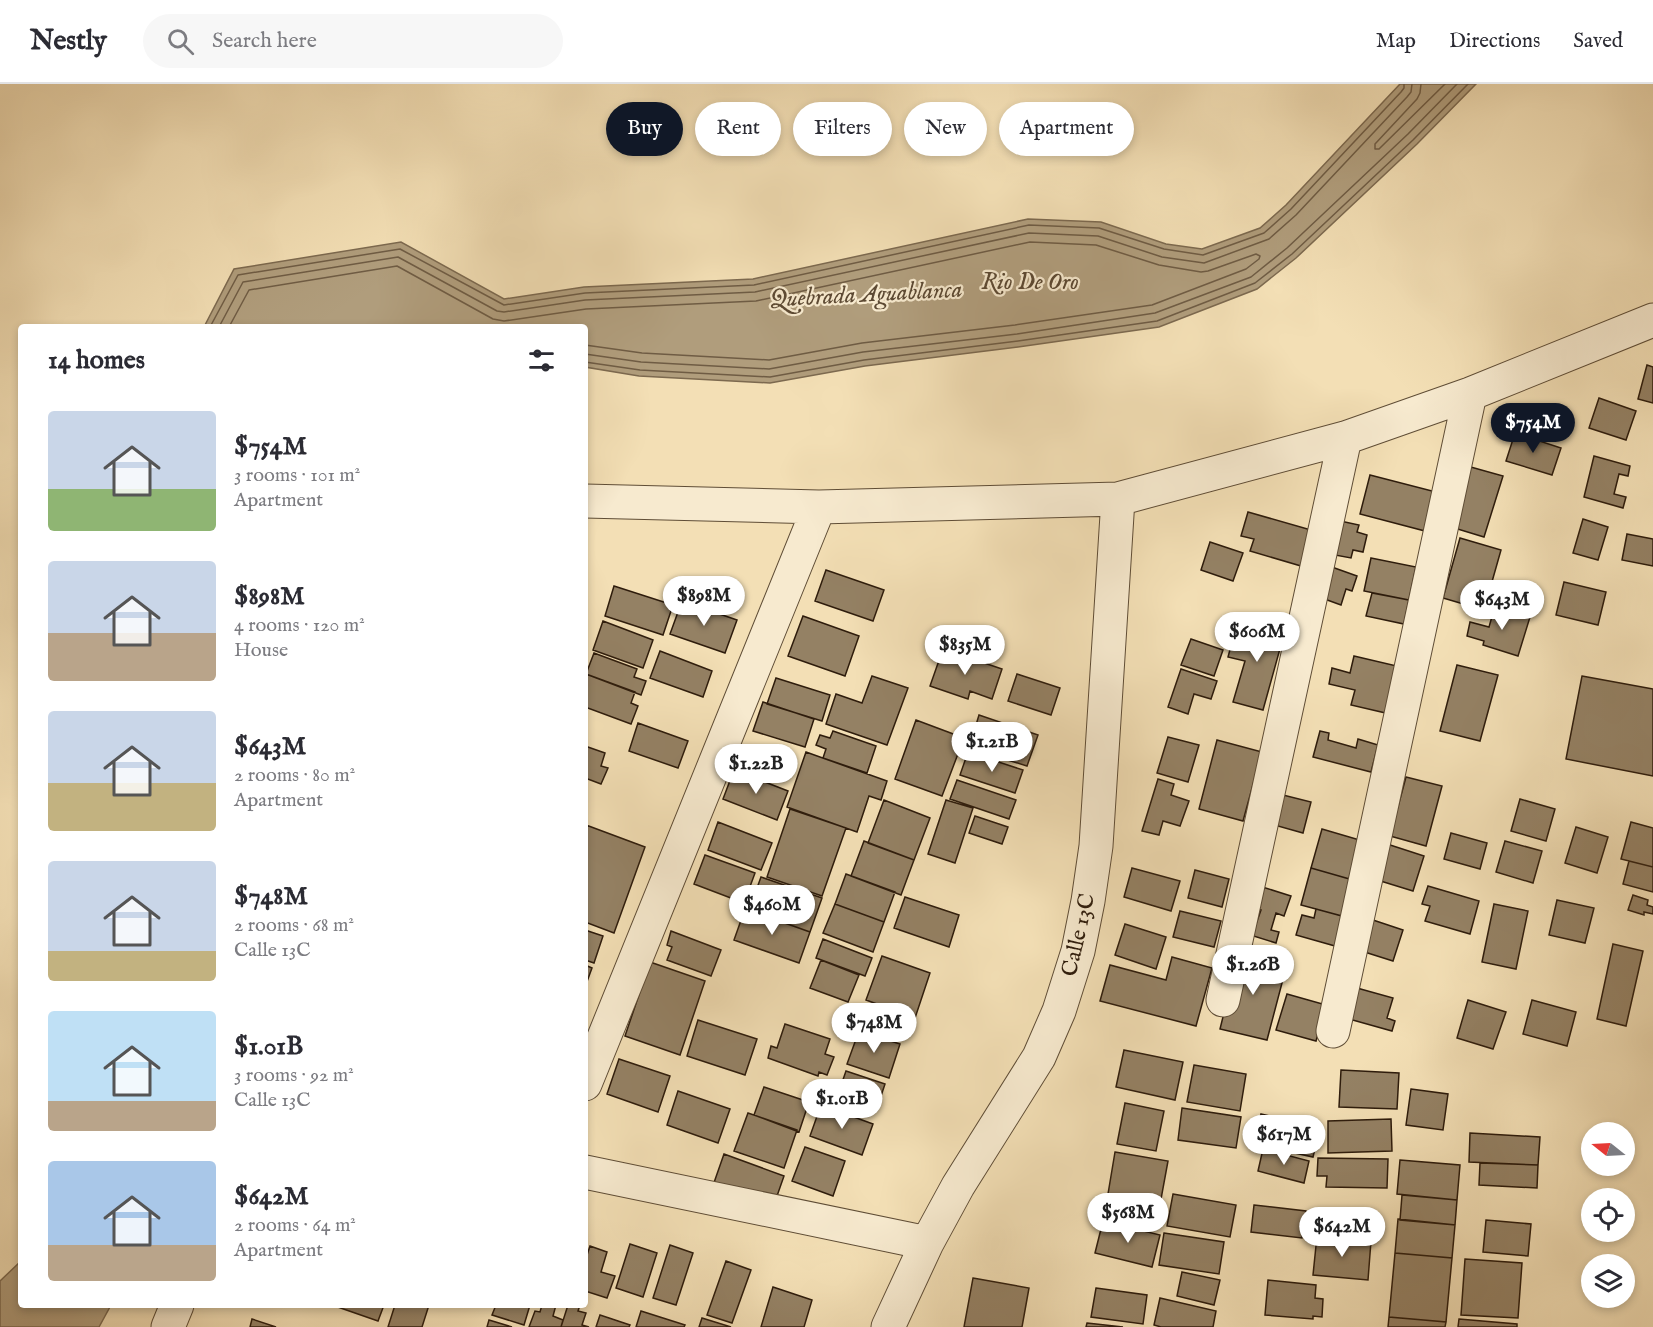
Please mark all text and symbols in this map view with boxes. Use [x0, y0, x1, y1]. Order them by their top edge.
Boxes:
search box [143, 14, 563, 68]
text: Nestly [30, 24, 107, 59]
icon: search [164, 25, 197, 58]
text: Search here [212, 27, 317, 55]
text: Map [1376, 28, 1416, 55]
text: Directions [1449, 28, 1540, 55]
text: Saved [1573, 28, 1623, 55]
chip: Buy [606, 102, 683, 156]
chip: Rent [695, 102, 781, 156]
chip: Filters [793, 102, 892, 156]
chip: New [904, 102, 987, 156]
chip: Apartment [999, 102, 1134, 156]
water label: Rio De Oro [981, 267, 1079, 298]
water label: Quebrada Aguablanca [769, 274, 963, 316]
text: 14 homes [48, 344, 145, 377]
icon: filters [525, 344, 558, 377]
pin: $754M [1491, 403, 1575, 454]
text: $754M [1505, 410, 1561, 435]
text: $754M [234, 430, 307, 463]
icon: home [96, 435, 168, 507]
text: 3 rooms · 101 m² [234, 463, 360, 488]
text: Apartment [234, 488, 323, 513]
pin: $898M [662, 576, 746, 627]
text: $898M [234, 580, 305, 613]
pin: $643M [1460, 580, 1544, 631]
text: $898M [677, 583, 731, 608]
icon: home [96, 585, 168, 657]
text: $643M [1474, 587, 1530, 612]
pin: $606M [1215, 612, 1299, 663]
text: 4 rooms · 120 m² [234, 613, 365, 638]
text: $606M [1229, 619, 1285, 644]
pin: $835M [923, 625, 1007, 676]
text: $835M [939, 632, 991, 657]
text: House [234, 638, 288, 663]
pin: $1.21B [943, 722, 1041, 773]
text: $1.21B [966, 729, 1018, 754]
text: $643M [234, 730, 306, 763]
icon: home [96, 735, 168, 807]
pin: $1.22B [707, 744, 805, 795]
text: $1.22B [729, 751, 783, 776]
text: 2 rooms · 80 m² [234, 763, 355, 788]
text: Apartment [234, 788, 323, 813]
text: $748M [234, 880, 308, 913]
icon: home [96, 885, 168, 957]
pin: $460M [730, 885, 814, 936]
street label: Calle 13C [1056, 891, 1102, 979]
text: $460M [743, 892, 801, 917]
text: 2 rooms · 68 m² [234, 913, 354, 938]
text: Calle 13C [234, 938, 311, 963]
pin: $1.26B [1204, 945, 1302, 996]
text: $1.26B [1226, 952, 1280, 977]
pin: $748M [832, 1003, 916, 1054]
text: $748M [846, 1010, 902, 1035]
text: $1.01B [234, 1030, 303, 1063]
icon: home [96, 1035, 168, 1107]
text: 3 rooms · 92 m² [234, 1063, 354, 1088]
pin: $1.01B [793, 1079, 891, 1130]
text: $1.01B [815, 1086, 869, 1111]
text: Calle 13C [234, 1088, 311, 1113]
pin: $617M [1242, 1115, 1326, 1166]
text: $617M [1256, 1122, 1312, 1147]
north arrow [1581, 1122, 1635, 1176]
map controls [1581, 1122, 1635, 1308]
text: $642M [234, 1180, 309, 1213]
icon: home [96, 1185, 168, 1257]
button: locate [1581, 1188, 1635, 1242]
pin: $568M [1086, 1193, 1170, 1244]
text: $568M [1101, 1200, 1155, 1225]
pin: $642M [1300, 1207, 1384, 1258]
text: 2 rooms · 64 m² [234, 1213, 356, 1238]
text: $642M [1313, 1214, 1371, 1239]
text: Apartment [234, 1238, 323, 1263]
button: layers [1581, 1254, 1635, 1308]

